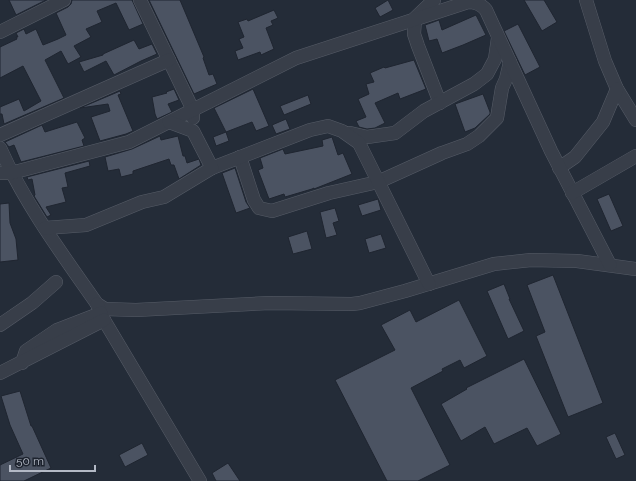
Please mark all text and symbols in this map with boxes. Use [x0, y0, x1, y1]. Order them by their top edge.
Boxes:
scale bar [10, 447, 95, 473]
text: 50 m [16, 454, 44, 468]

